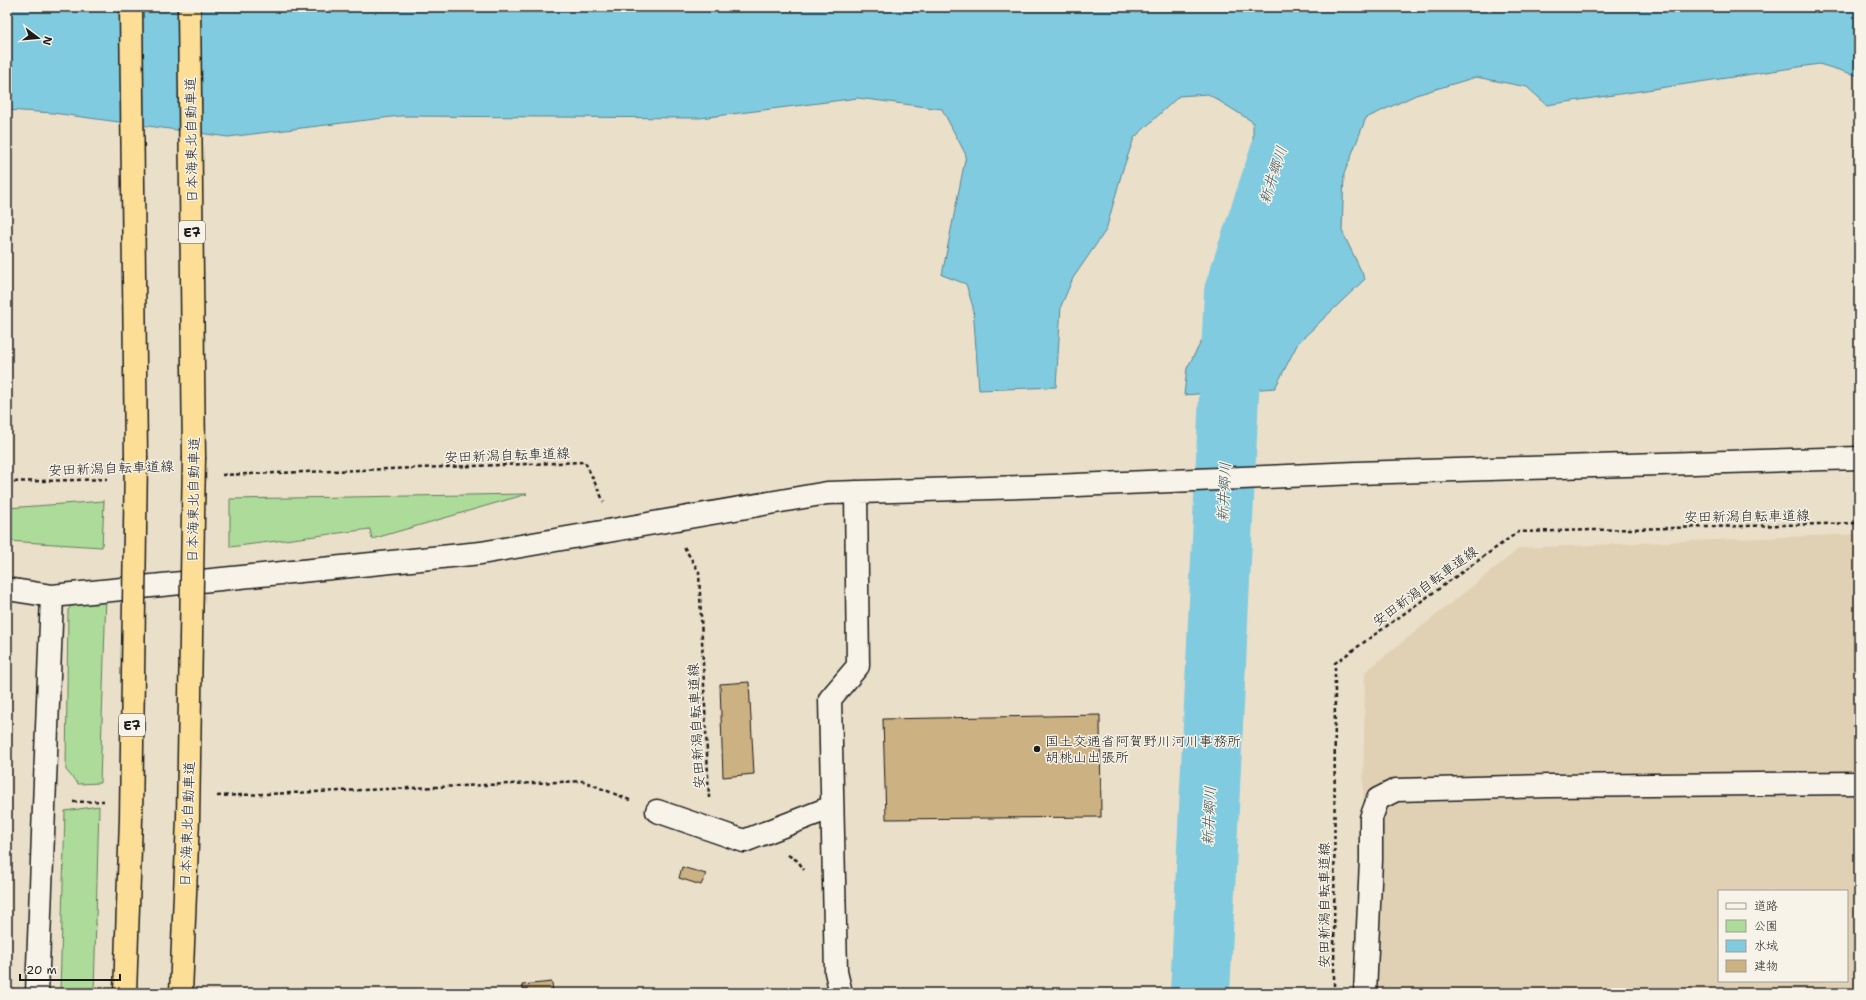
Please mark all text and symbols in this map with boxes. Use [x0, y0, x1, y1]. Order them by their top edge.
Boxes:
north arrow [18, 18, 58, 58]
text: N [39, 34, 56, 47]
street label: 日本海東北自動車道 [181, 77, 201, 203]
water label: 新井郷川 [1254, 143, 1292, 207]
road number: E7 [179, 221, 205, 243]
street label: 日本海東北自動車道 [183, 437, 203, 563]
street label: 安田新潟自転車道線 [444, 444, 570, 466]
street label: 安田新潟自転車道線 [48, 457, 174, 479]
water label: 新井郷川 [1212, 462, 1236, 522]
street label: 安田新潟自転車道線 [1684, 506, 1810, 526]
street label: 安田新潟自転車道線 [1369, 542, 1481, 630]
street label: 安田新潟自転車道線 [684, 663, 708, 789]
road number: E7 [119, 714, 145, 736]
place label: 国土交通省阿賀野川河川事務所 胡桃山出張所 [1045, 732, 1241, 766]
marker: 国土交通省阿賀野川河川事務所 胡桃山出張所 [1032, 744, 1042, 754]
street label: 日本海東北自動車道 [176, 761, 198, 887]
water label: 新井郷川 [1197, 786, 1221, 846]
street label: 安田新潟自転車道線 [1315, 842, 1333, 968]
legend [1718, 890, 1848, 982]
text: 道路 [1754, 898, 1778, 914]
text: 公園 [1754, 918, 1778, 934]
text: 水域 [1754, 938, 1778, 954]
scale bar [20, 956, 120, 982]
text: 建物 [1754, 958, 1778, 974]
text: 20 m [26, 962, 57, 978]

